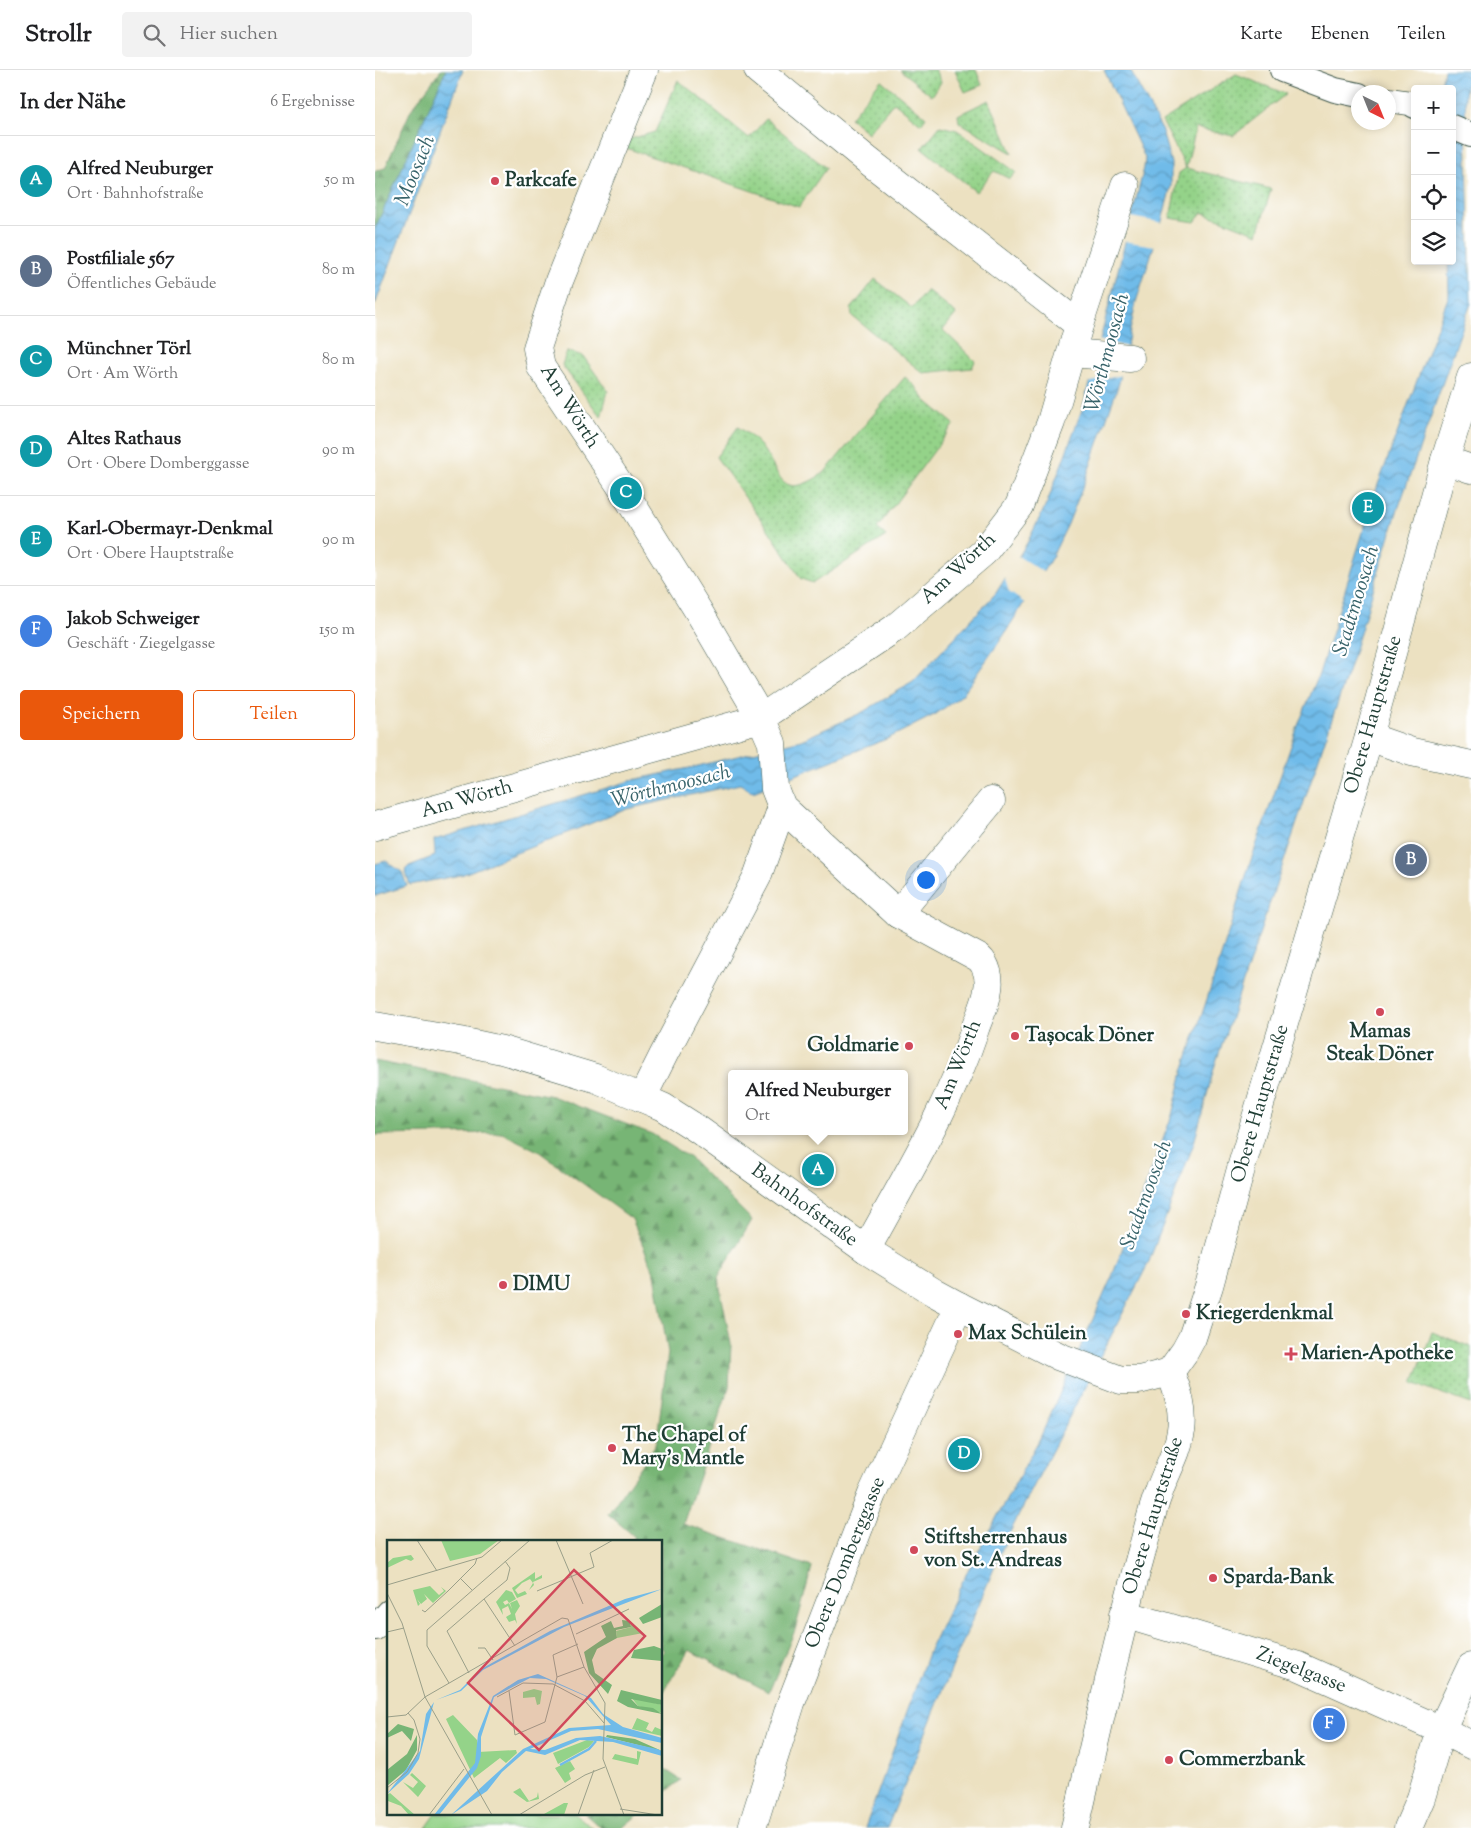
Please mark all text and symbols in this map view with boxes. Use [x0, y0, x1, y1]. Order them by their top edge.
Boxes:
search box [122, 12, 472, 57]
text: Strollr [25, 18, 92, 52]
icon: search [140, 21, 168, 49]
text: Hier suchen [180, 21, 278, 48]
text: Karte [1240, 22, 1283, 48]
text: Ebenen [1311, 22, 1370, 48]
text: Teilen [1398, 22, 1446, 48]
north arrow [1351, 85, 1396, 130]
map controls [1411, 85, 1456, 265]
button: + [1411, 85, 1456, 130]
text: In der Nähe [20, 88, 126, 118]
text: 6 Ergebnisse [270, 91, 355, 114]
button: − [1411, 130, 1456, 175]
water label: Moosach [388, 131, 444, 211]
text: Alfred Neuburger [67, 156, 213, 183]
place label: Parkcafe [505, 167, 577, 196]
text: A [30, 169, 43, 192]
text: 50 m [324, 169, 355, 192]
marker: Parkcafe [489, 175, 501, 187]
button: locate [1411, 175, 1456, 220]
text: Ort · Bahnhofstraße [67, 183, 204, 206]
button: layers [1411, 220, 1456, 265]
text: Postfiliale 567 [67, 246, 175, 273]
text: B [31, 259, 41, 282]
text: 80 m [322, 259, 355, 282]
text: Öffentliches Gebäude [67, 273, 217, 296]
water label: Wörthmoosach [1078, 290, 1138, 416]
text: Münchner Törl [67, 336, 191, 363]
text: C [30, 349, 42, 372]
text: 80 m [322, 349, 355, 372]
street label: Am Wörth [532, 359, 606, 455]
text: Ort · Am Wörth [67, 363, 178, 386]
text: Altes Rathaus [67, 426, 181, 453]
text: D [30, 439, 42, 462]
text: 90 m [322, 439, 355, 462]
text: Ort · Obere Domberggasse [67, 453, 249, 476]
pin: C [610, 474, 642, 512]
pin: E [1352, 489, 1384, 527]
text: Karl-Obermayr-Denkmal [67, 516, 273, 543]
street label: Am Wörth [915, 526, 1004, 612]
text: E [31, 529, 41, 552]
text: 90 m [322, 529, 355, 552]
water label: Stadtmoosach [1326, 542, 1388, 660]
text: Ort · Obere Hauptstraße [67, 543, 234, 566]
text: Jakob Schweiger [67, 606, 200, 633]
text: F [32, 619, 40, 642]
text: 150 m [319, 619, 355, 642]
street label: Obere Hauptstraße [1337, 632, 1411, 798]
text: Geschäft · Ziegelgasse [67, 633, 215, 656]
button: Speichern [20, 690, 183, 740]
button: Teilen [193, 690, 355, 740]
water label: Wörthmoosach [608, 758, 734, 816]
street label: Am Wörth [418, 773, 517, 827]
pin: B [1395, 841, 1427, 879]
your location [913, 867, 939, 893]
marker: Mamas Steak Döner [1374, 1006, 1386, 1018]
street label: Am Wörth [928, 1016, 990, 1114]
place label: Mamas Steak Döner [1326, 1018, 1434, 1070]
street label: Obere Hauptstraße [1224, 1021, 1298, 1187]
place label: Taşocak Döner [1025, 1022, 1154, 1051]
marker: Taşocak Döner [1009, 1030, 1021, 1042]
place label: Goldmarie [807, 1032, 899, 1061]
marker: Goldmarie [903, 1040, 915, 1052]
popup [728, 1070, 908, 1135]
text: Alfred Neuburger [745, 1078, 891, 1105]
text: Ort [745, 1105, 770, 1128]
water label: Stadtmoosach [1113, 1136, 1181, 1254]
pin: A [802, 1151, 834, 1189]
street label: Bahnhofstraße [744, 1157, 864, 1255]
place label: DIMU [513, 1271, 571, 1300]
marker: DIMU [497, 1279, 509, 1291]
place label: Kriegerdenkmal [1196, 1300, 1334, 1329]
marker: Kriegerdenkmal [1180, 1308, 1192, 1320]
place label: Max Schülein [968, 1320, 1087, 1349]
marker: Max Schülein [952, 1328, 964, 1340]
place label: Marien-Apotheke [1301, 1340, 1454, 1369]
marker: Marien-Apotheke [1285, 1348, 1297, 1360]
place label: The Chapel of Mary’s Mantle [622, 1422, 748, 1474]
street label: Obere Hauptstraße [1116, 1433, 1192, 1599]
pin: D [948, 1435, 980, 1473]
marker: The Chapel of Mary’s Mantle [606, 1442, 618, 1454]
street label: Obere Domberggasse [798, 1473, 894, 1653]
place label: Stiftsherrenhaus von St. Andreas [924, 1524, 1067, 1576]
inset map [387, 1540, 663, 1816]
marker: Stiftsherrenhaus von St. Andreas [908, 1544, 920, 1556]
place label: Sparda-Bank [1223, 1564, 1334, 1593]
marker: Sparda-Bank [1207, 1572, 1219, 1584]
street label: Ziegelgasse [1252, 1641, 1350, 1701]
pin: F [1313, 1705, 1345, 1743]
place label: Commerzbank [1179, 1746, 1306, 1775]
marker: Commerzbank [1163, 1754, 1175, 1766]

